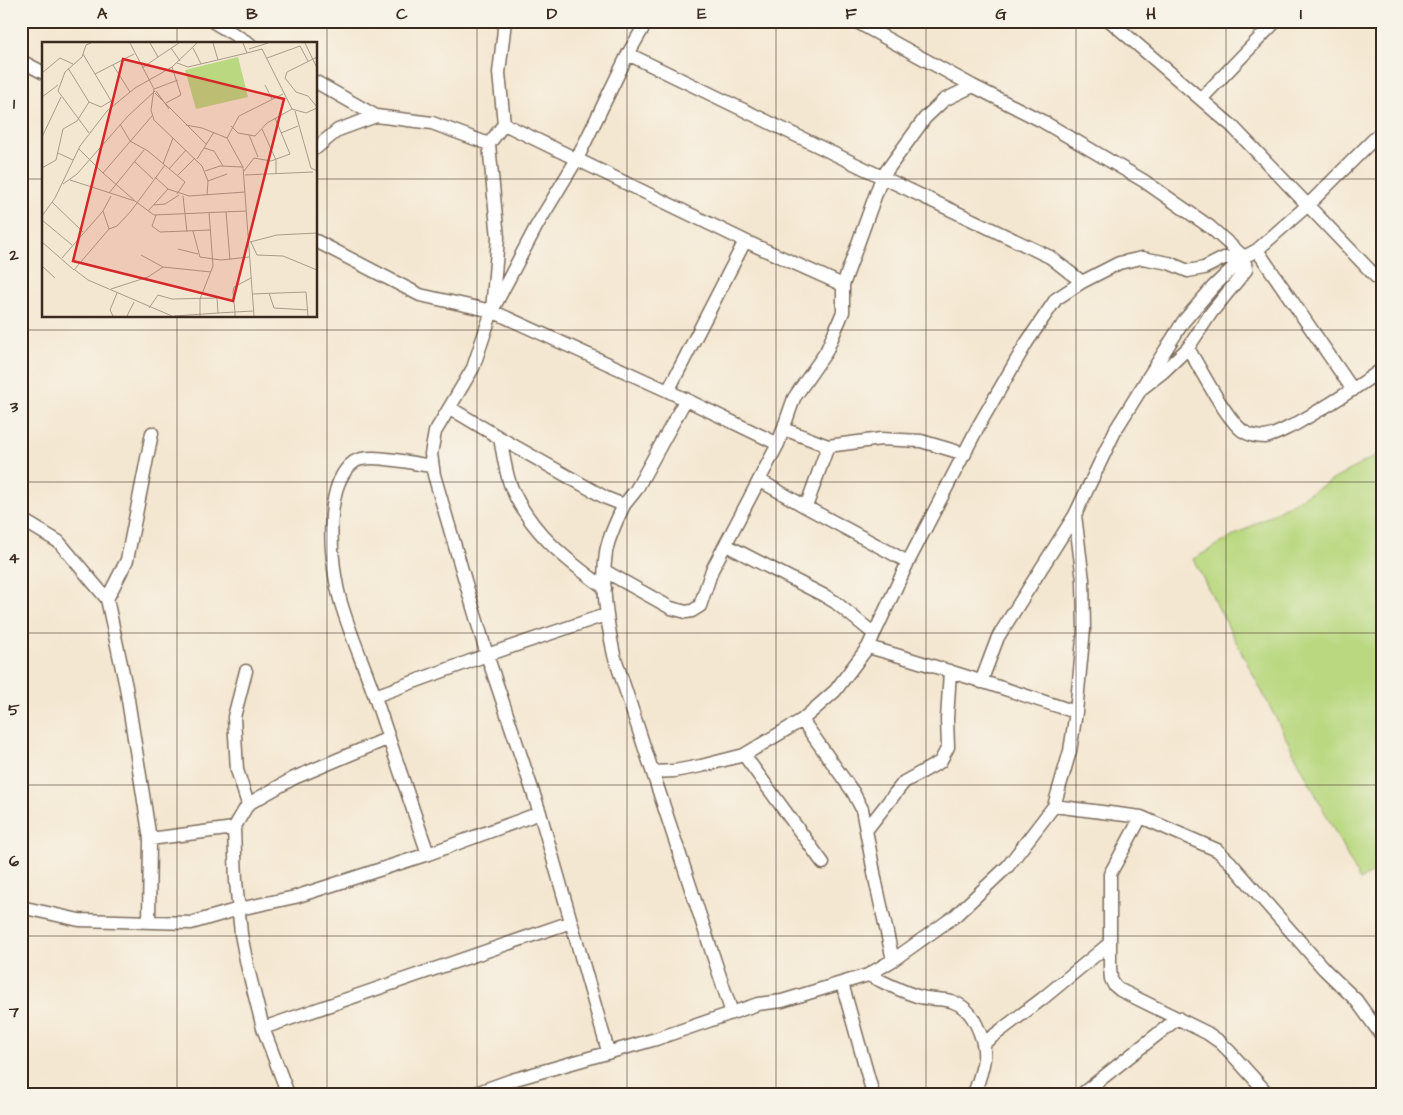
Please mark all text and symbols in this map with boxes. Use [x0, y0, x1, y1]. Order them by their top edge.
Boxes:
text: A [97, 3, 108, 25]
text: B [246, 3, 258, 25]
text: C [396, 3, 408, 25]
text: D [547, 3, 558, 25]
text: E [697, 3, 707, 25]
text: F [845, 3, 857, 25]
text: G [995, 3, 1007, 25]
text: H [1146, 3, 1156, 25]
text: I [1300, 3, 1302, 25]
inset map [42, 42, 318, 318]
text: 1 [13, 93, 16, 115]
text: 2 [8, 244, 19, 266]
text: 3 [9, 396, 19, 418]
text: 4 [9, 547, 20, 569]
text: 5 [8, 699, 20, 721]
text: 6 [9, 850, 19, 872]
text: 7 [8, 1001, 19, 1023]

